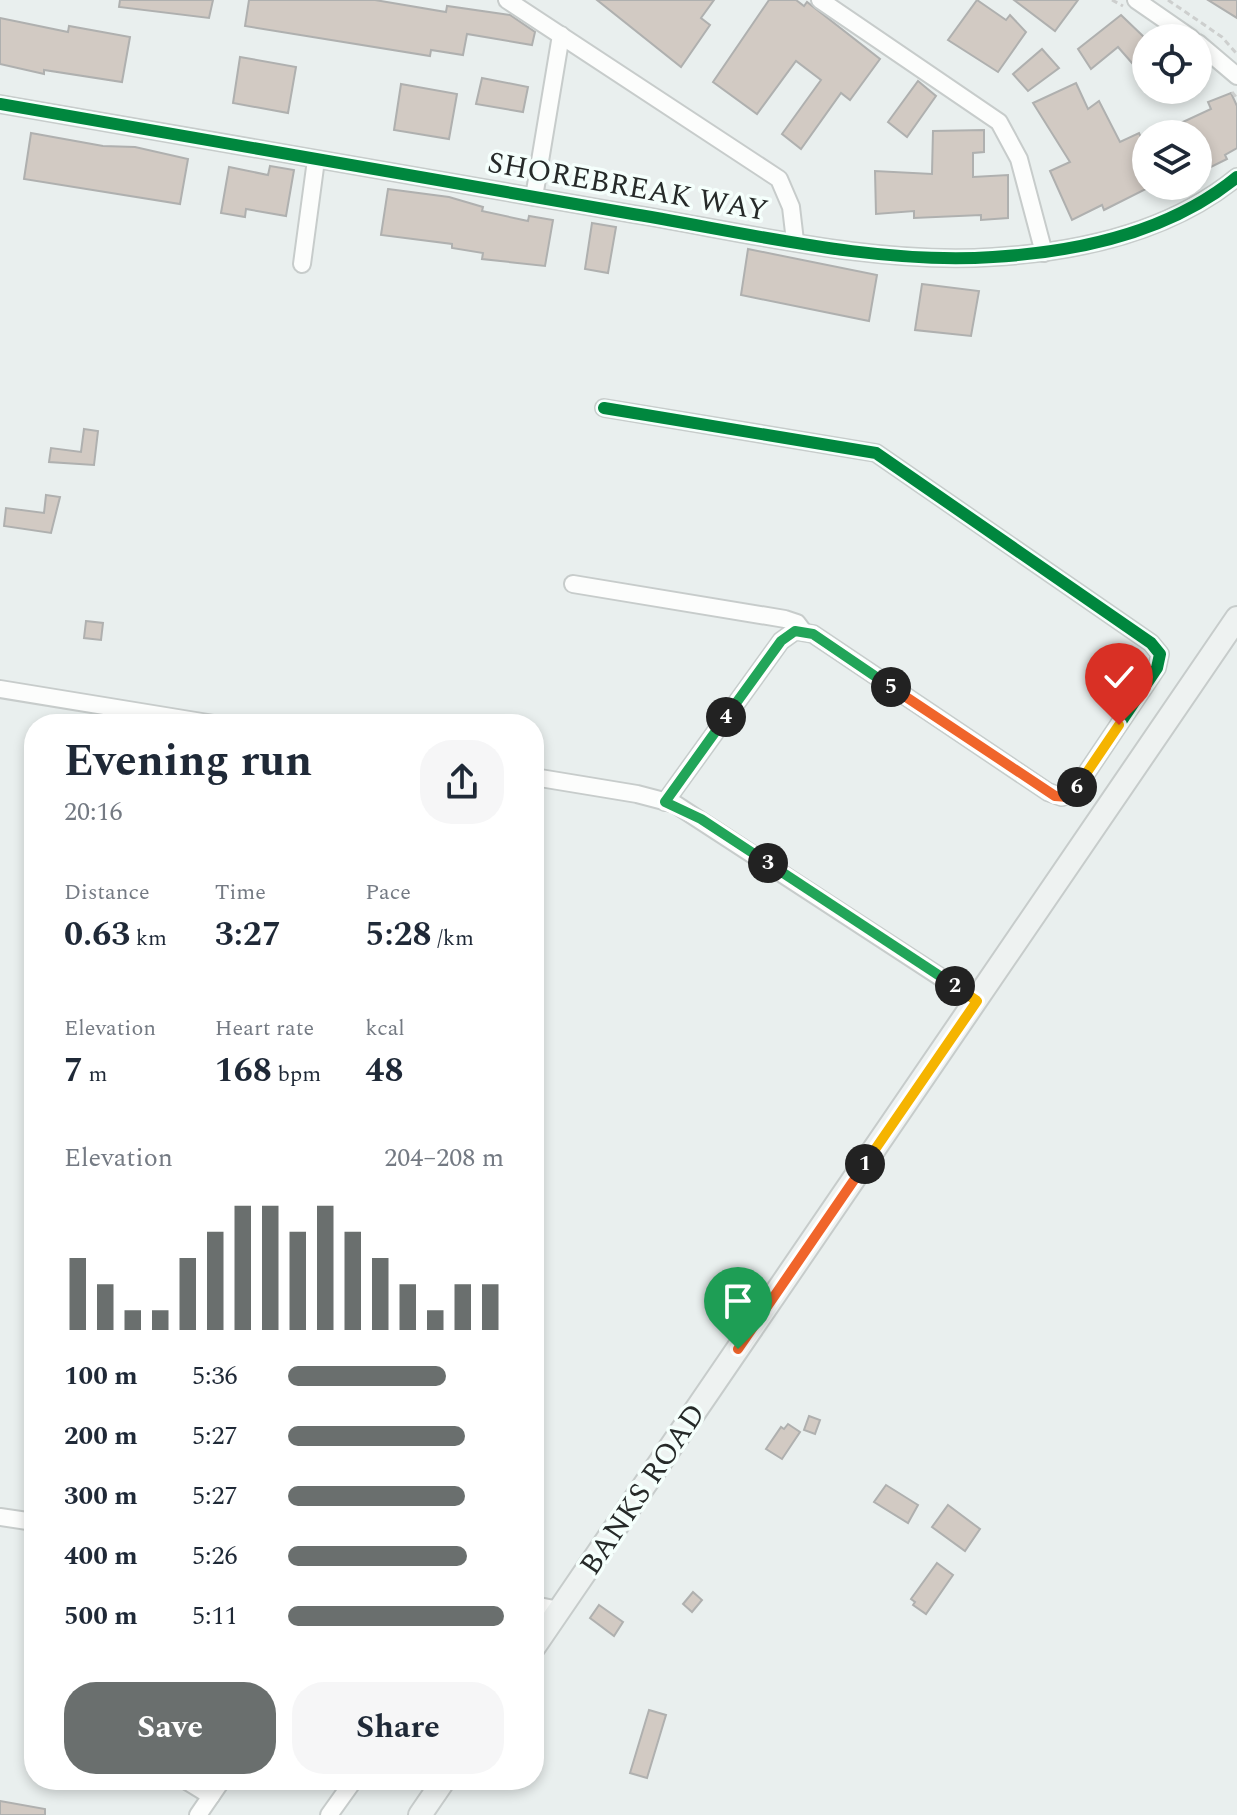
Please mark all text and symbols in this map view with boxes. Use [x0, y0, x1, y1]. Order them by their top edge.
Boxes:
map controls [1132, 24, 1212, 200]
button: locate [1132, 24, 1212, 104]
button: layers [1132, 120, 1212, 200]
street label: SHOREBREAK WAY [484, 140, 772, 234]
pin [1085, 643, 1153, 725]
icon: check [1097, 655, 1141, 699]
pin: 5 [871, 667, 911, 707]
text: 5 [885, 670, 897, 703]
pin: 4 [706, 697, 746, 737]
text: 4 [720, 700, 732, 733]
text: Evening run [64, 728, 312, 795]
button: share [420, 740, 504, 824]
pin: 6 [1057, 767, 1097, 807]
text: 6 [1071, 770, 1083, 803]
text: 20:16 [64, 792, 123, 832]
pin: 3 [748, 843, 788, 883]
text: 3 [762, 846, 774, 879]
text: Distance [64, 876, 150, 909]
text: Time [215, 876, 266, 909]
text: Pace [365, 876, 411, 909]
text: 0.63 [64, 909, 130, 961]
text: 3:27 [215, 909, 281, 961]
text: 5:28 [365, 909, 432, 961]
text: km [130, 922, 167, 955]
text: /km [432, 922, 474, 955]
pin: 2 [935, 966, 975, 1006]
text: 2 [949, 969, 961, 1002]
text: Elevation [64, 1012, 156, 1045]
text: Heart rate [215, 1012, 314, 1045]
text: kcal [365, 1012, 405, 1045]
text: 7 [64, 1045, 83, 1097]
text: 168 [215, 1045, 272, 1097]
text: 48 [365, 1045, 403, 1097]
text: m [83, 1058, 108, 1091]
text: bpm [272, 1058, 321, 1091]
text: Elevation [64, 1138, 173, 1178]
text: 204–208 m [384, 1138, 504, 1178]
pin: 1 [845, 1144, 885, 1184]
text: 1 [859, 1147, 871, 1180]
pin [704, 1267, 772, 1349]
icon: arrive [716, 1279, 760, 1323]
text: 100 m [64, 1356, 138, 1396]
text: 5:36 [192, 1356, 238, 1396]
street label: BANKS ROAD [568, 1394, 718, 1585]
text: 200 m [64, 1416, 138, 1456]
text: 5:27 [192, 1416, 238, 1456]
text: 300 m [64, 1476, 138, 1516]
text: 5:27 [192, 1476, 238, 1516]
text: 400 m [64, 1536, 138, 1576]
text: 5:26 [192, 1536, 238, 1576]
text: 500 m [64, 1596, 138, 1636]
text: 5:11 [192, 1596, 238, 1636]
button: Save [64, 1682, 276, 1774]
button: Share [292, 1682, 504, 1774]

